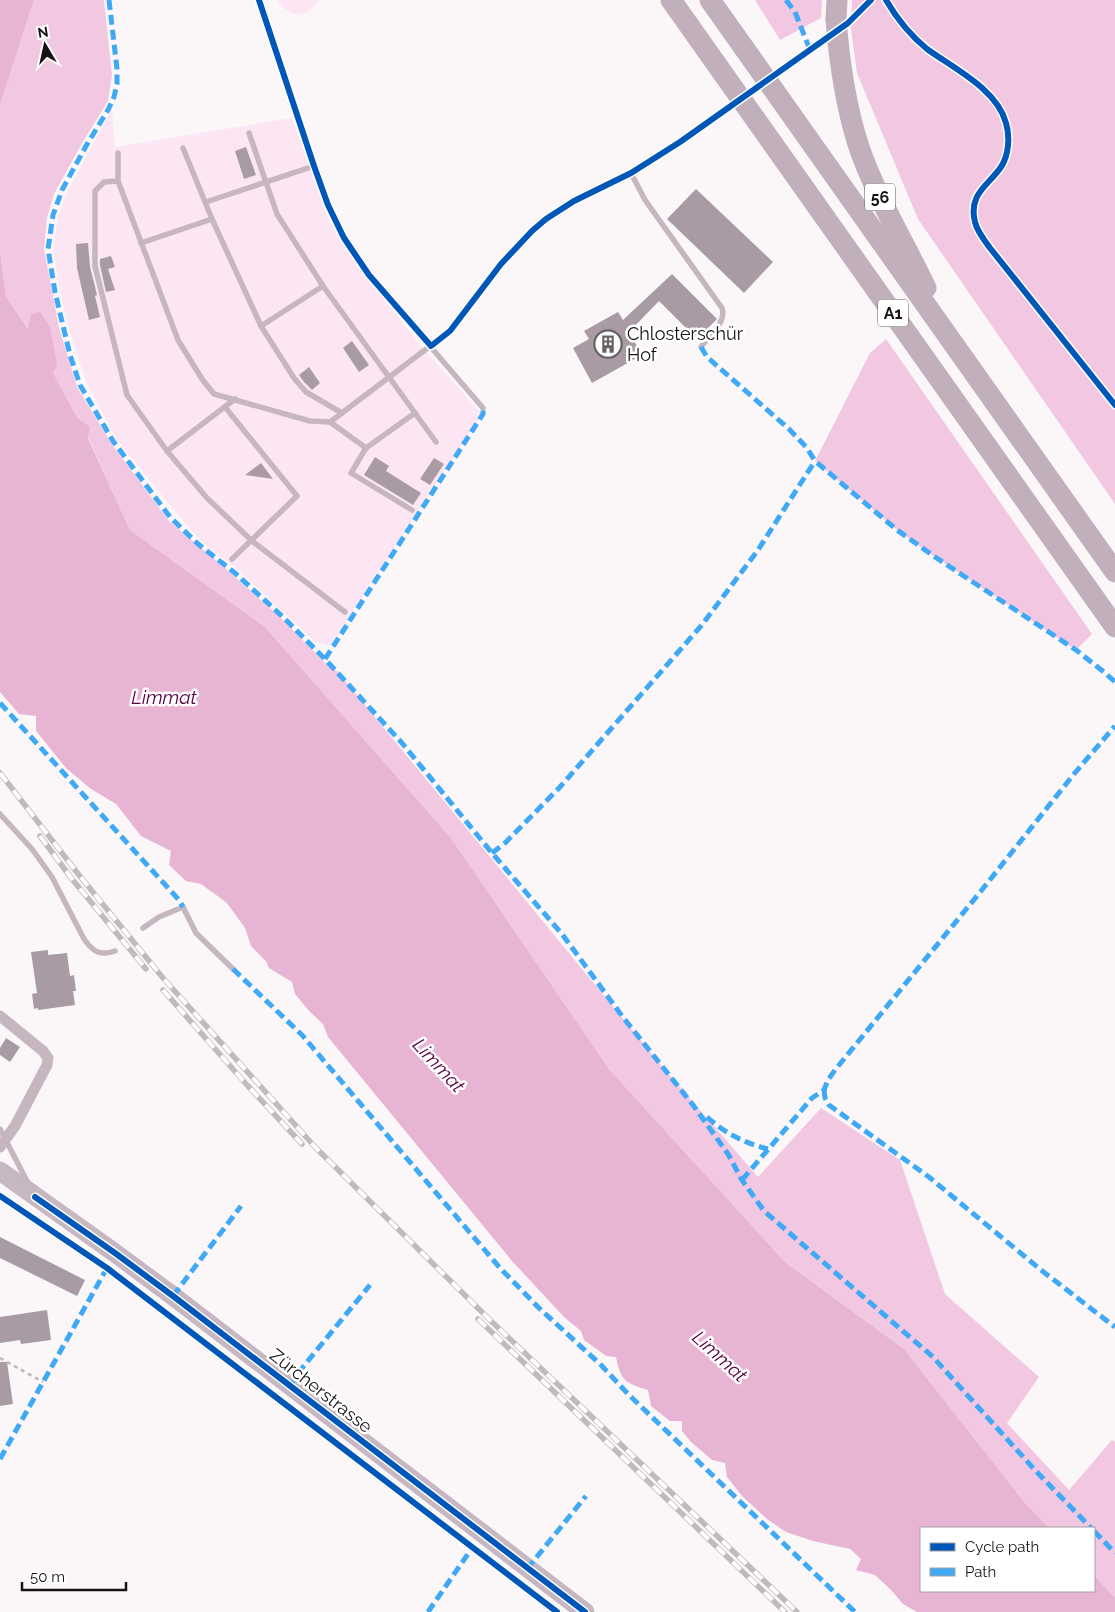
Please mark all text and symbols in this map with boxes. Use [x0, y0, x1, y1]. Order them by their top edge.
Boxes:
north arrow [20, 20, 70, 70]
text: N [36, 23, 49, 41]
road number: 56 [865, 183, 895, 210]
road number: A1 [878, 300, 908, 326]
place label: Chlosterschür Hof [627, 323, 744, 365]
building icon: Chlosterschür Hof [593, 329, 623, 359]
water label: Limmat [131, 686, 198, 708]
water label: Limmat [409, 1034, 470, 1097]
water label: Limmat [688, 1326, 752, 1387]
street label: Zürcherstrasse [266, 1344, 377, 1437]
legend [920, 1527, 1095, 1592]
text: Cycle path [965, 1538, 1039, 1556]
scale bar [22, 1560, 126, 1592]
text: Path [965, 1563, 996, 1581]
text: 50 m [30, 1568, 65, 1586]

